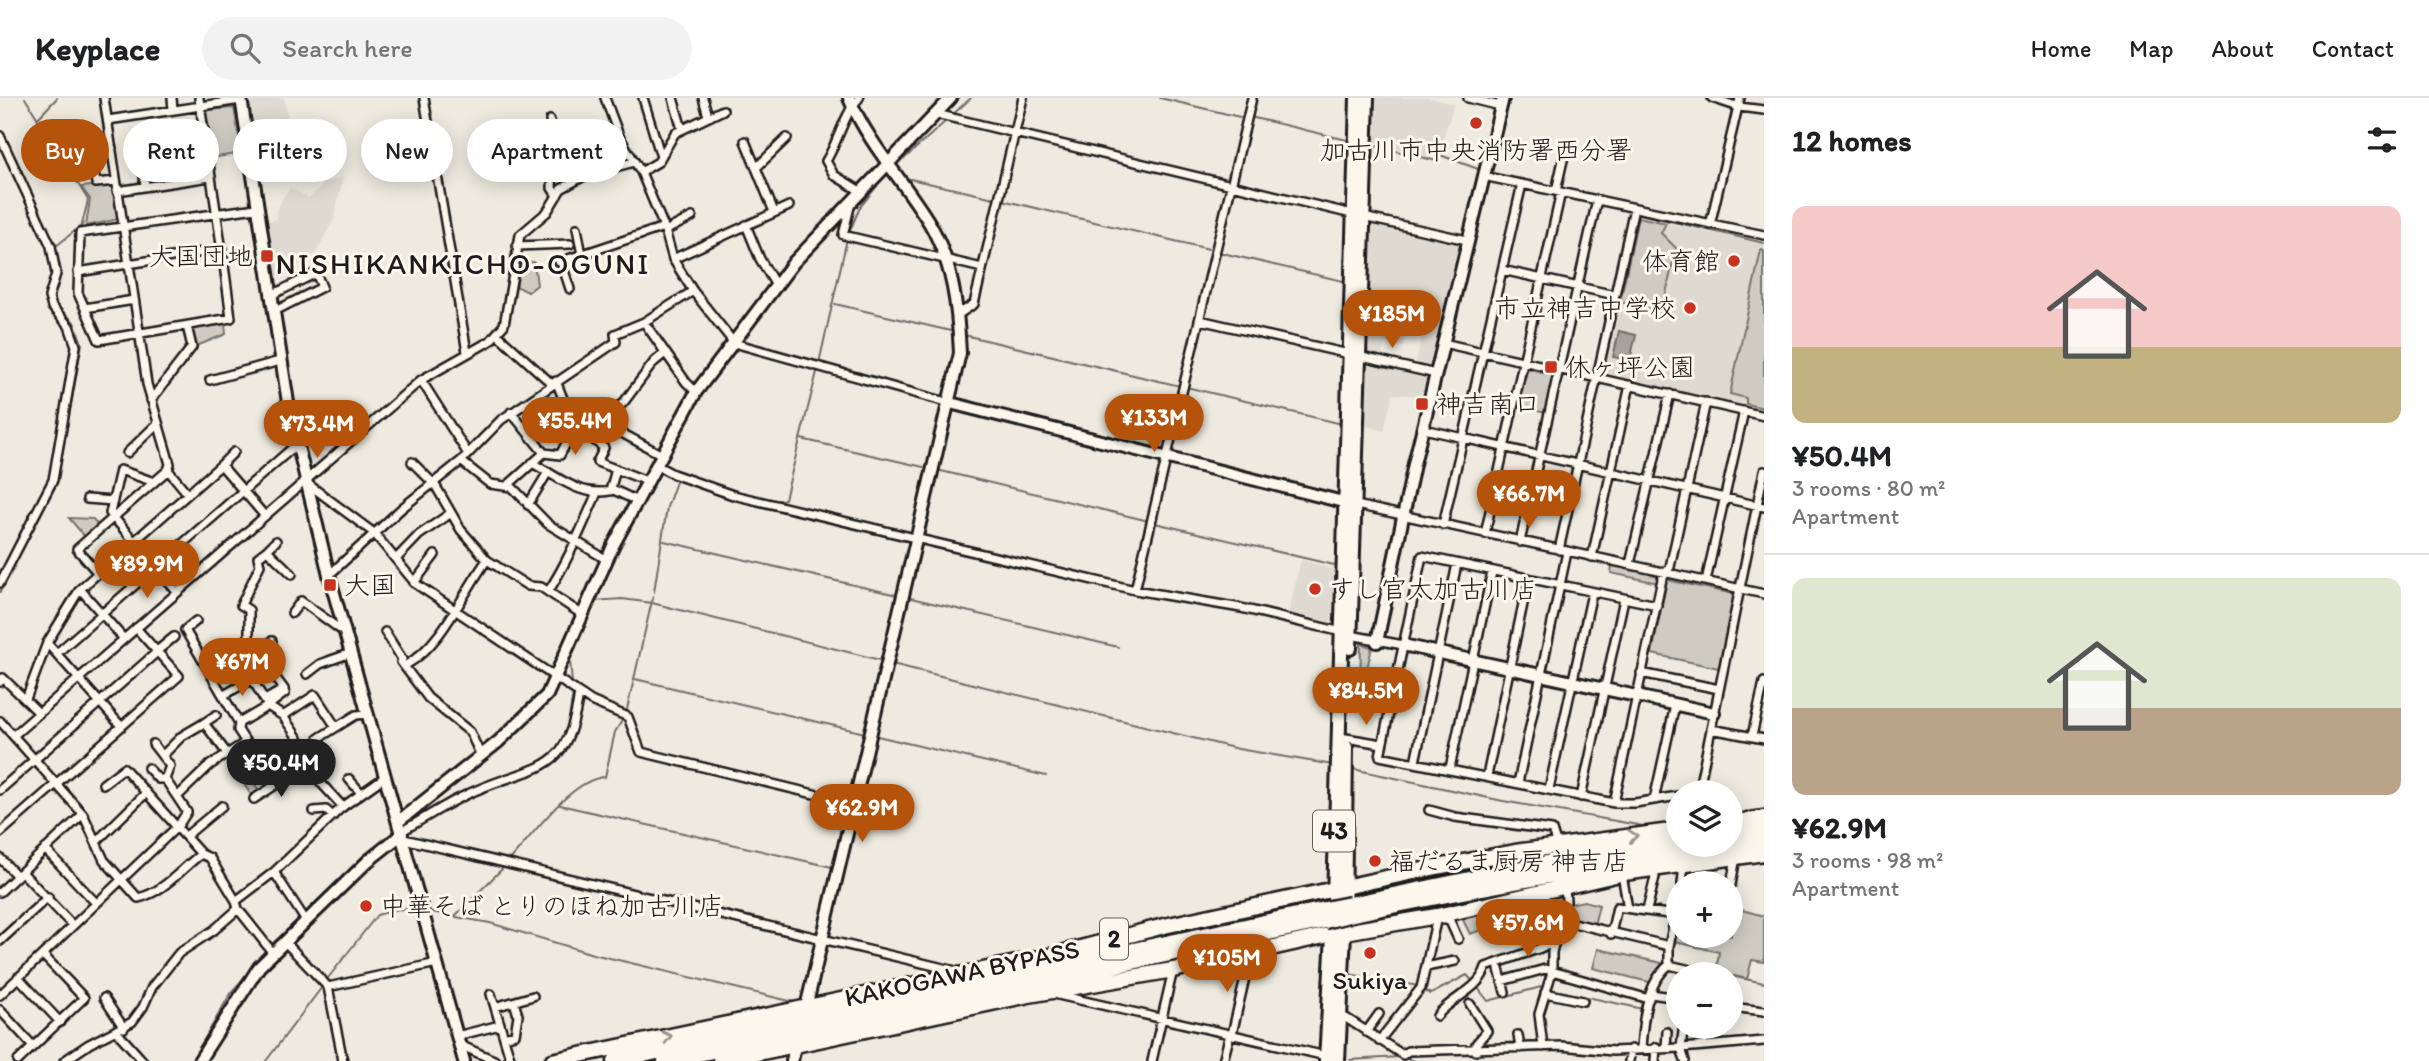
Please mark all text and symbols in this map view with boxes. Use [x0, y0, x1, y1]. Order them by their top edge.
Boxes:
search box [202, 17, 692, 80]
text: Keyplace [35, 29, 160, 68]
icon: search [226, 29, 264, 67]
text: Search here [282, 32, 413, 64]
text: Home [2031, 34, 2091, 63]
text: Map [2129, 34, 2173, 63]
text: About [2211, 34, 2274, 63]
text: Contact [2312, 34, 2394, 63]
marker: 加古川市中央消防署西分署 [1468, 115, 1484, 131]
chip: Buy [21, 119, 109, 182]
chip: Rent [123, 119, 219, 182]
chip: Filters [233, 119, 347, 182]
chip: New [361, 119, 453, 182]
chip: Apartment [467, 119, 627, 182]
icon: filters [2363, 121, 2401, 159]
text: 12 homes [1792, 122, 1912, 159]
place label: 加古川市中央消防署西分署 [1320, 134, 1632, 166]
place label: 大国団地 [149, 240, 253, 272]
district label: NISHIKANKICHO-OGUNI [276, 245, 650, 282]
place label: 体育館 [1642, 245, 1720, 277]
marker: 大国団地 [259, 248, 275, 264]
icon: home [2034, 251, 2160, 377]
marker: 体育館 [1726, 253, 1742, 269]
pin: ¥185M [1343, 290, 1441, 350]
place label: 市立神吉中学校 [1494, 292, 1676, 324]
text: ¥185M [1359, 299, 1425, 327]
marker: 市立神吉中学校 [1682, 300, 1698, 316]
place label: 休ヶ坪公園 [1565, 351, 1695, 383]
marker: 休ヶ坪公園 [1543, 359, 1559, 375]
place label: 神吉南口 [1436, 388, 1540, 420]
pin: ¥133M [1105, 394, 1203, 454]
marker: 神吉南口 [1414, 396, 1430, 412]
pin: ¥55.4M [518, 398, 632, 457]
pin: ¥73.4M [260, 400, 374, 460]
text: ¥133M [1121, 403, 1187, 431]
text: ¥55.4M [538, 406, 612, 434]
text: ¥73.4M [280, 409, 354, 437]
text: ¥50.4M [1792, 437, 1892, 474]
pin: ¥66.7M [1472, 470, 1586, 530]
text: 3 rooms · 80 m² [1792, 474, 1946, 502]
text: ¥66.7M [1493, 479, 1565, 507]
text: Apartment [1792, 502, 1899, 530]
pin: ¥89.9M [90, 540, 204, 600]
text: ¥89.9M [110, 549, 184, 577]
place label: 大国 [344, 569, 396, 601]
place label: すし官太加古川店 [1329, 573, 1537, 605]
marker: 大国 [322, 577, 338, 593]
marker: すし官太加古川店 [1307, 581, 1323, 597]
icon: home [2034, 623, 2160, 749]
pin: ¥67M [201, 638, 283, 698]
text: ¥67M [215, 647, 269, 675]
pin: ¥84.5M [1309, 668, 1423, 727]
text: ¥84.5M [1328, 676, 1404, 704]
pin: ¥50.4M [224, 740, 338, 799]
text: ¥50.4M [243, 748, 319, 776]
map controls [1666, 780, 1743, 1039]
button: layers [1666, 780, 1743, 857]
pin: ¥62.9M [805, 784, 919, 844]
text: ¥62.9M [826, 793, 898, 821]
text: ¥62.9M [1792, 809, 1887, 846]
road number: 43 [1313, 810, 1355, 852]
one-way arrow [1627, 828, 1639, 843]
place label: 福だるま厨房 神吉店 [1389, 845, 1629, 877]
text: 3 rooms · 98 m² [1792, 846, 1943, 874]
marker: 福だるま厨房 神吉店 [1367, 853, 1383, 869]
button: + [1666, 871, 1743, 948]
text: Apartment [1792, 874, 1899, 902]
place label: 中華そば とりのほね加古川店 [380, 890, 724, 922]
marker: 中華そば とりのほね加古川店 [358, 898, 374, 914]
pin: ¥57.6M [1471, 900, 1585, 959]
text: ¥57.6M [1492, 908, 1564, 936]
road number: 2 [1100, 918, 1128, 960]
street label: KAKOGAWA BYPASS [842, 932, 1082, 1014]
pin: ¥105M [1178, 934, 1276, 994]
text: ¥105M [1193, 943, 1261, 971]
marker: Sukiya [1362, 945, 1378, 961]
button: − [1666, 962, 1743, 1039]
place label: Sukiya [1333, 964, 1408, 996]
one-way arrow [661, 1030, 673, 1045]

